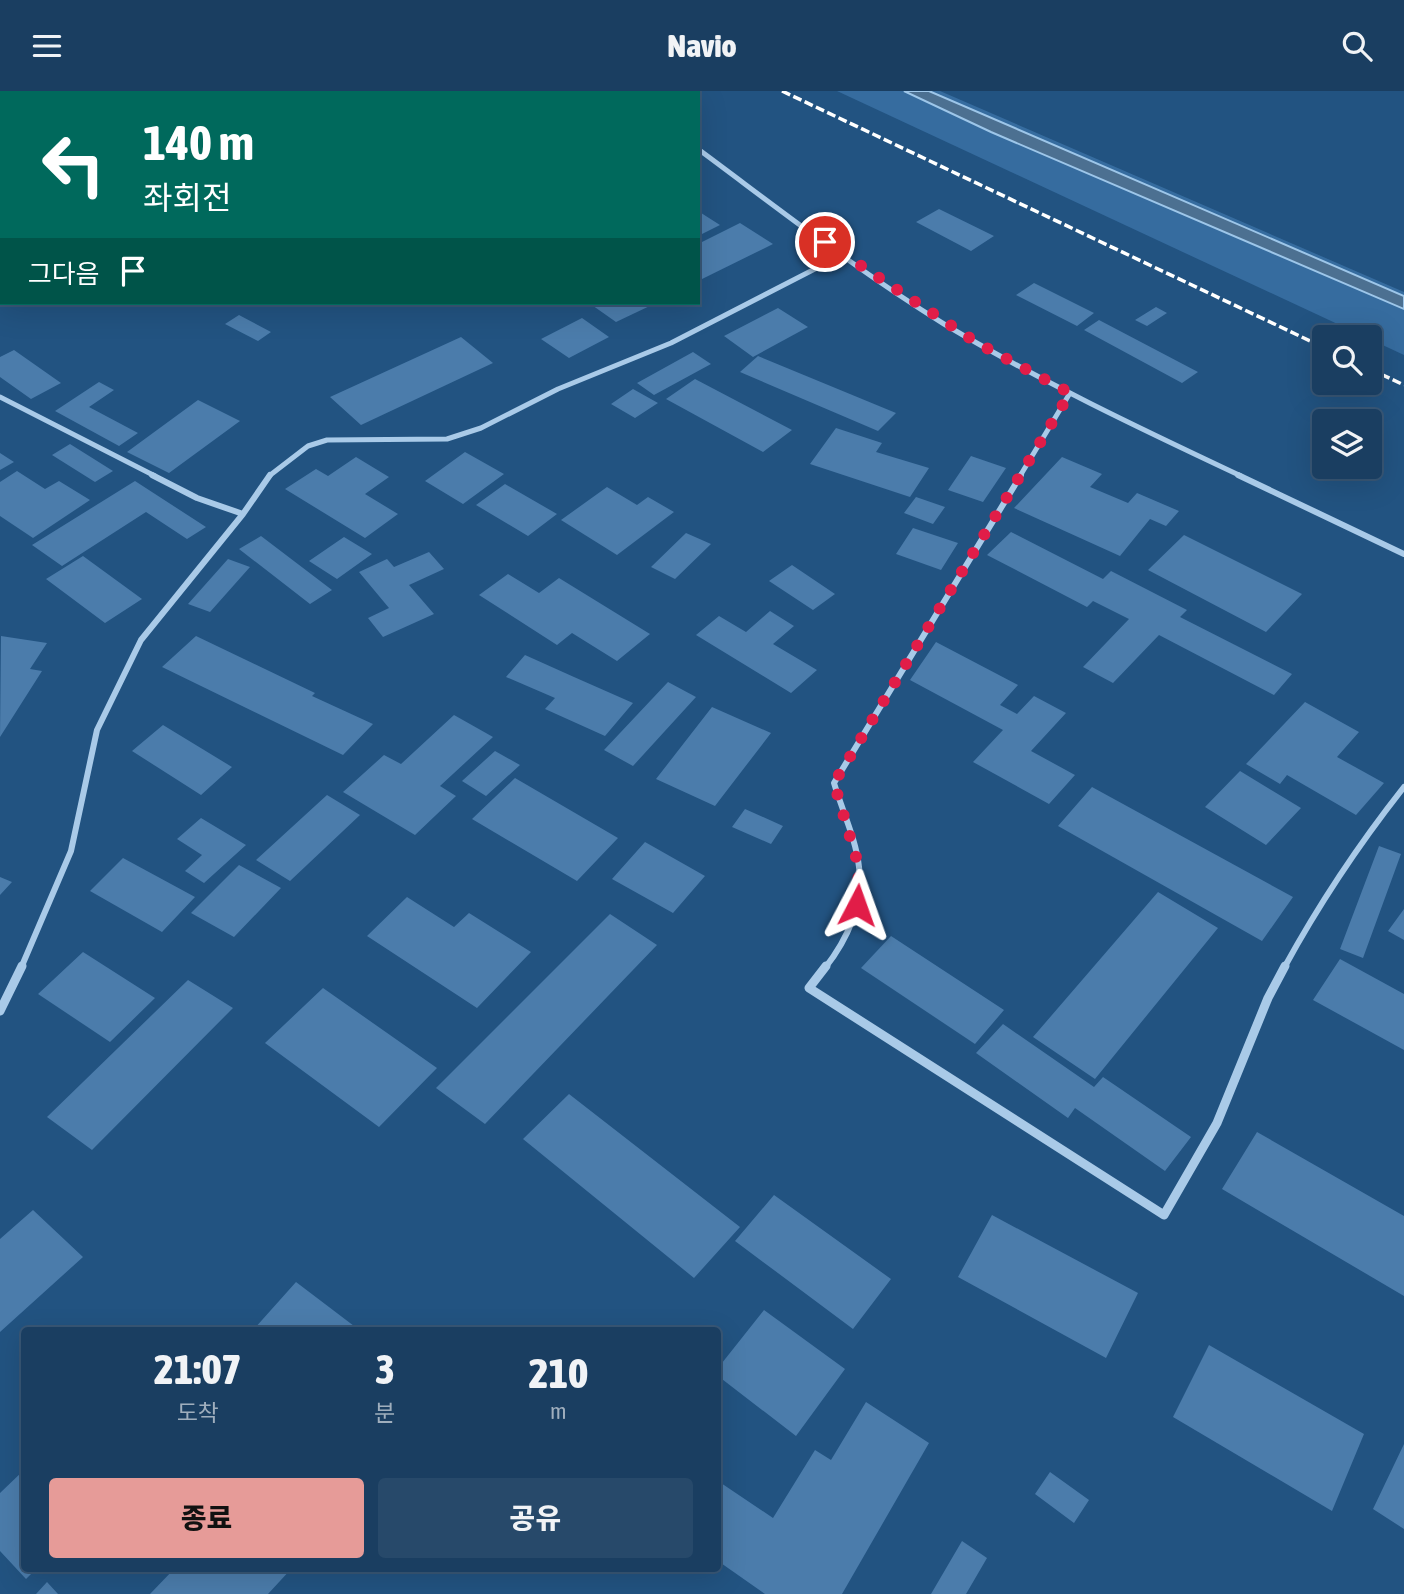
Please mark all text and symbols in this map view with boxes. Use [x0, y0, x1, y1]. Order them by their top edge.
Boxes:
icon: menu [28, 27, 66, 65]
text: Navio [667, 27, 737, 64]
icon: search [1338, 27, 1376, 65]
text: 140 m [143, 114, 254, 170]
icon: left [28, 119, 119, 210]
text: 좌회전 [143, 179, 231, 216]
pin [795, 212, 855, 272]
icon: arrive [806, 223, 844, 261]
icon: arrive [114, 252, 152, 290]
text: 그다음 [28, 259, 100, 289]
map controls [1312, 325, 1382, 479]
button: search [1312, 325, 1382, 395]
button: layers [1312, 409, 1382, 479]
position arrow [820, 868, 894, 942]
text: 21:07 [154, 1345, 241, 1393]
text: 3 [375, 1345, 395, 1393]
text: 210 [529, 1349, 588, 1397]
text: m [550, 1398, 567, 1424]
text: 도착 [177, 1400, 219, 1426]
text: 분 [374, 1400, 396, 1426]
button: 종료 [49, 1478, 364, 1558]
button: 공유 [378, 1478, 693, 1558]

